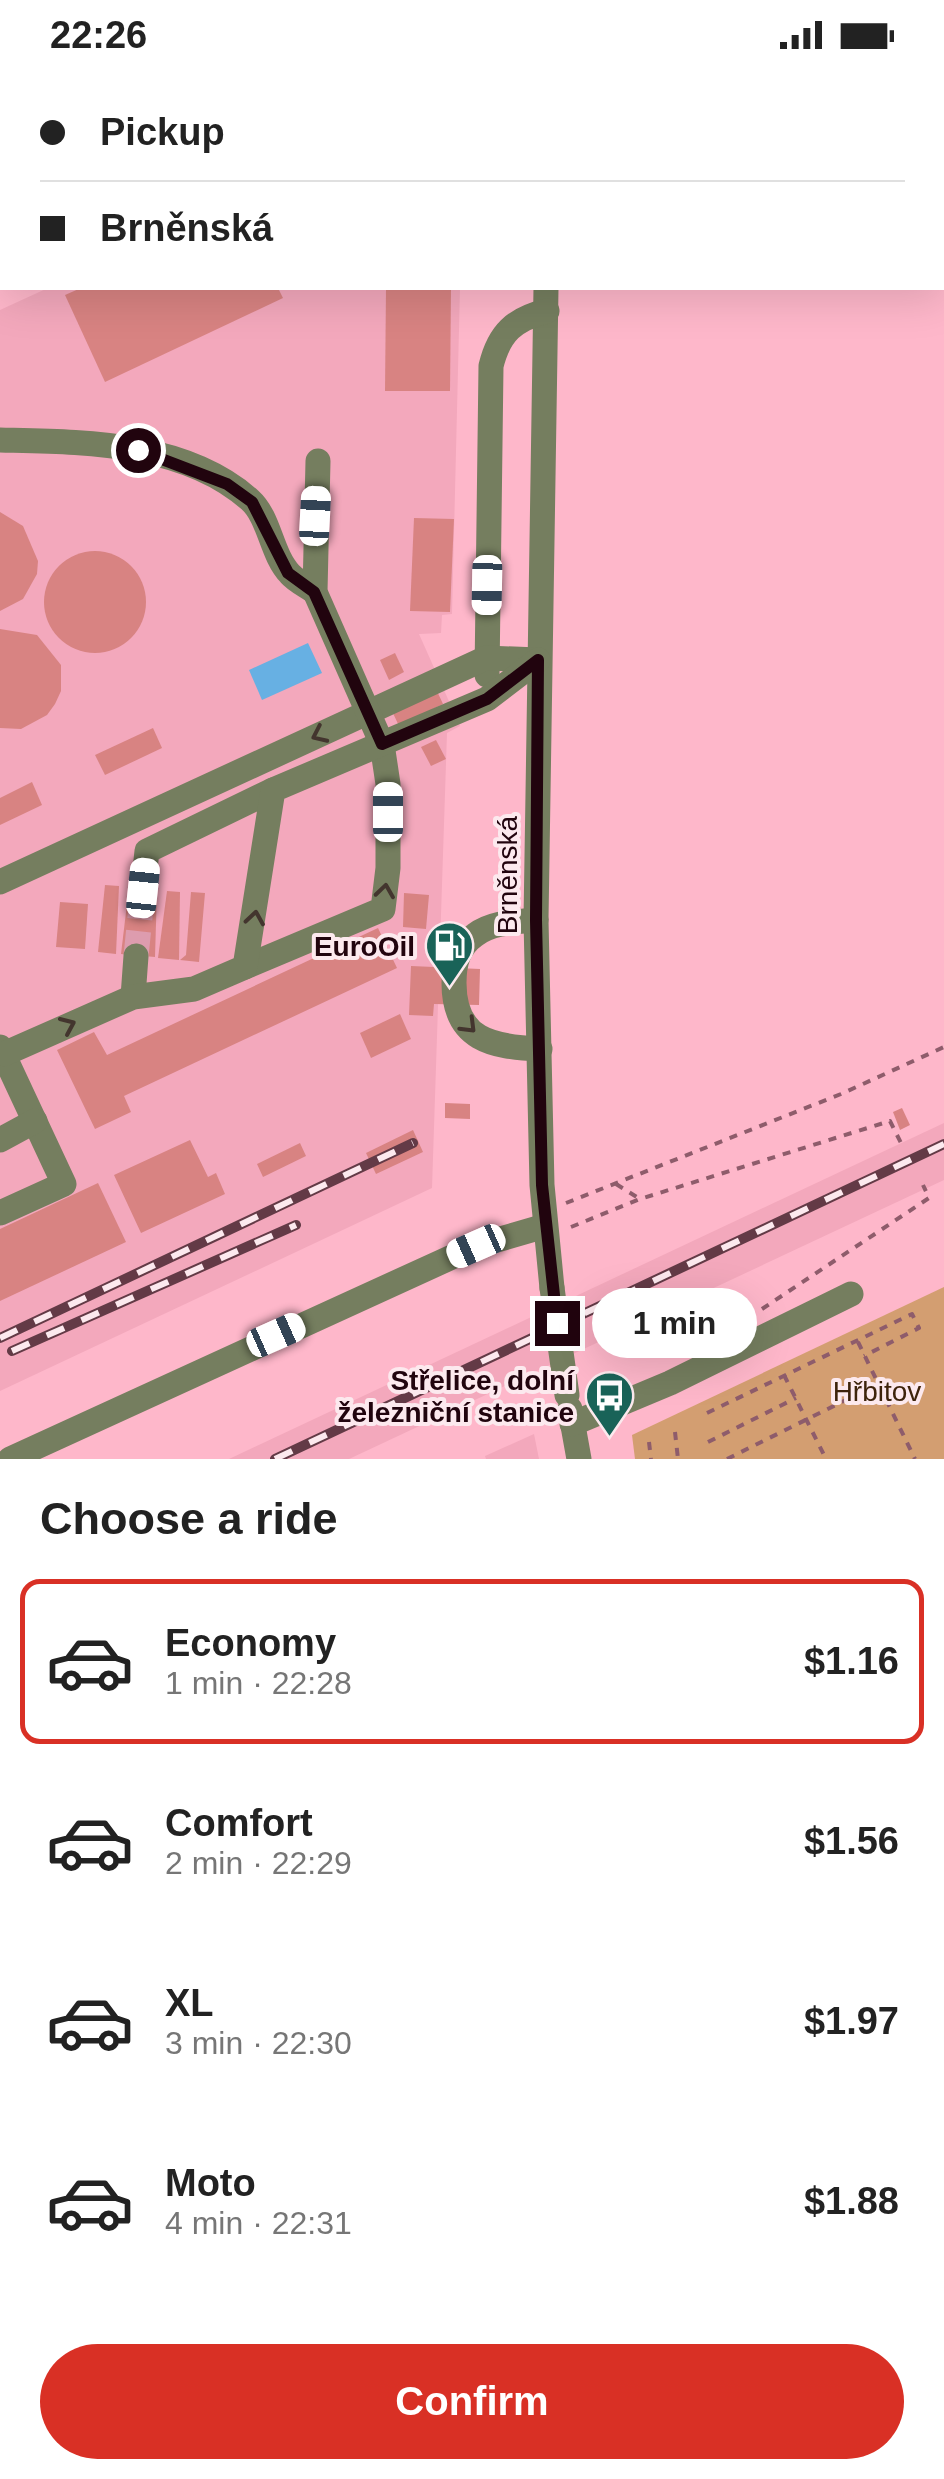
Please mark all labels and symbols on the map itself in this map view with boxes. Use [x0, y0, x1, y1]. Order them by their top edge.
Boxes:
route start [116, 428, 161, 473]
car [298, 485, 332, 547]
car [471, 555, 503, 615]
one-way arrow [311, 723, 329, 743]
car [373, 782, 403, 842]
street label: Brněnská [492, 815, 523, 934]
car [125, 857, 161, 919]
one-way arrow [374, 883, 395, 899]
one-way arrow [244, 909, 265, 926]
fuel station icon: EuroOil [424, 920, 476, 988]
place label: EuroOil [314, 931, 415, 962]
one-way arrow [457, 1014, 475, 1032]
one-way arrow [58, 1018, 76, 1038]
car [442, 1220, 510, 1272]
callout: 1 min [592, 1288, 757, 1358]
route end [535, 1301, 580, 1346]
car [242, 1309, 310, 1361]
place label: Střelice, dolní železniční stanice [337, 1365, 575, 1428]
bus stop icon: Střelice, dolní železniční stanice [583, 1370, 635, 1438]
park label: Hřbitov [833, 1376, 921, 1407]

